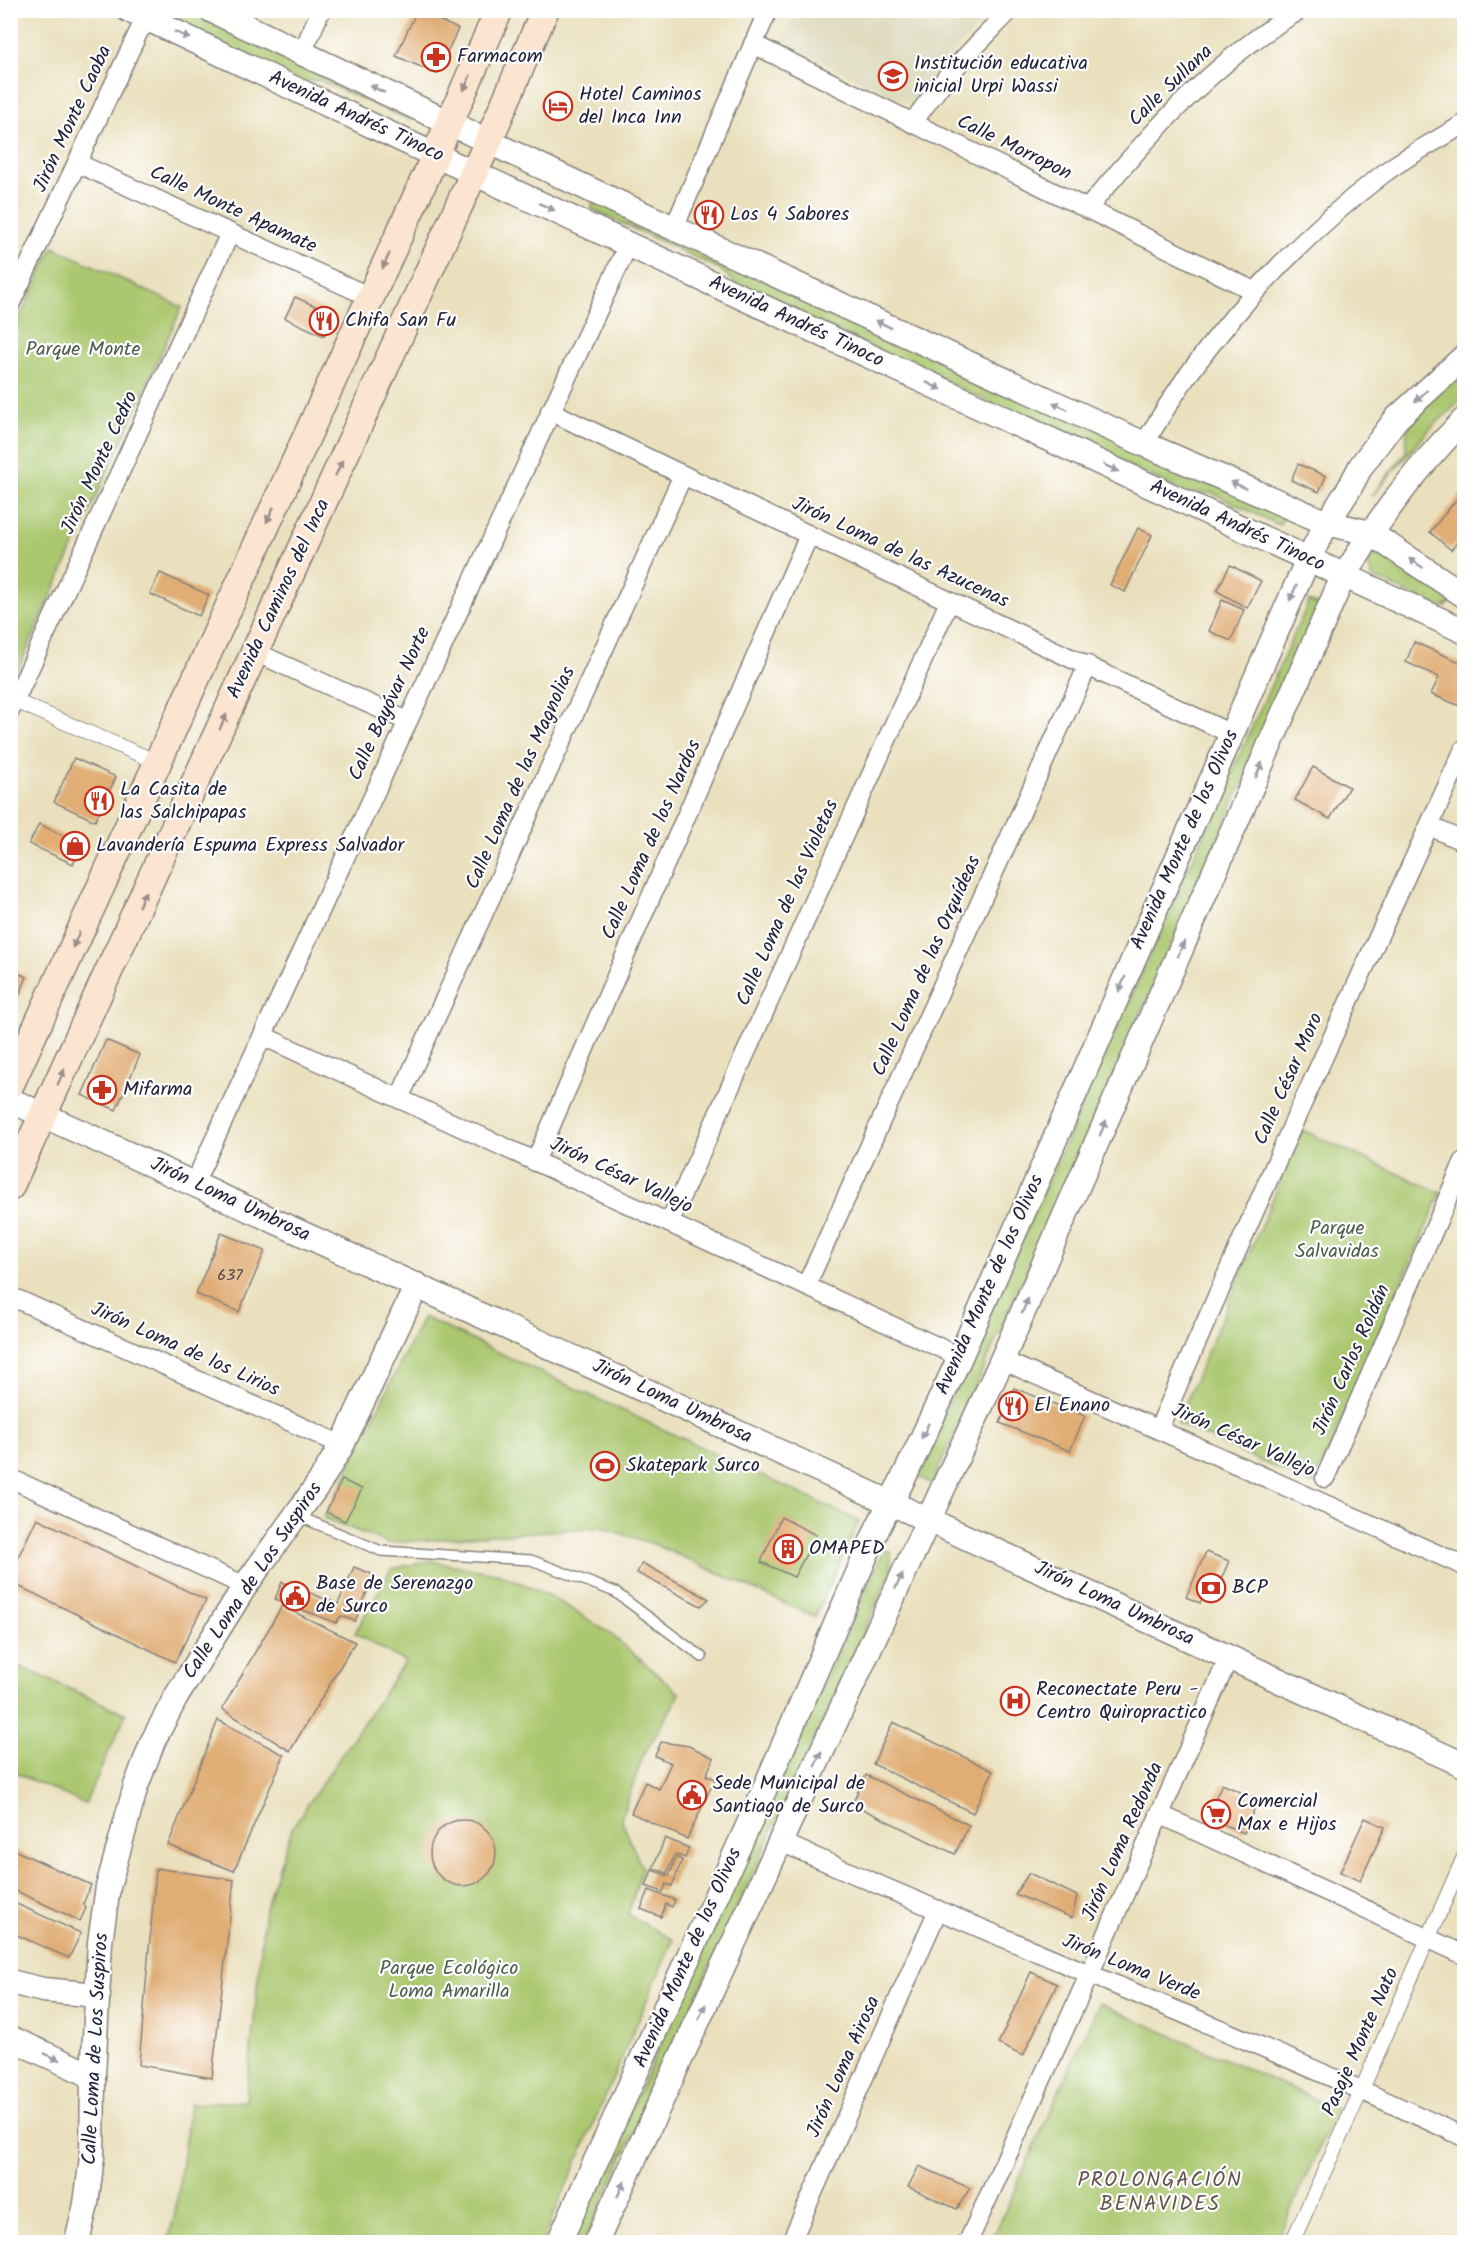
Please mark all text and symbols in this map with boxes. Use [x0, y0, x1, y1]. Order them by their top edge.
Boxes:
one-way arrow [173, 31, 190, 40]
street label: Calle Sullana [1121, 37, 1221, 135]
street label: Jirón Monte Caoba [25, 40, 121, 198]
pharmacy icon: Farmacom [420, 41, 452, 73]
place label: Farmacom [457, 41, 543, 73]
place label: Institución educativa inicial Urpi Wassi [914, 48, 1088, 103]
school or university icon: Institución educativa inicial Urpi Wassi [877, 60, 909, 92]
street label: Avenida Andrés Tinoco [263, 62, 449, 172]
one-way arrow [462, 75, 472, 93]
place label: Hotel Caminos del Inca Inn [579, 79, 702, 134]
one-way arrow [369, 85, 386, 94]
hotel icon: Hotel Caminos del Inca Inn [542, 90, 574, 122]
street label: Calle Morropon [951, 106, 1077, 190]
street label: Calle Monte Apamate [144, 157, 322, 263]
restaurant icon: Los 4 Sabores [693, 199, 725, 231]
place label: Los 4 Sabores [730, 199, 850, 231]
one-way arrow [539, 202, 556, 211]
one-way arrow [382, 252, 391, 269]
street label: Avenida Andrés Tinoco [703, 267, 889, 377]
restaurant icon: Chifa San Fu [308, 305, 340, 337]
place label: Chifa San Fu [345, 305, 457, 337]
one-way arrow [874, 319, 892, 329]
park label: Parque Monte [25, 334, 141, 366]
one-way arrow [925, 381, 943, 391]
street label: Jirón Monte Cedro [53, 386, 147, 540]
one-way arrow [1413, 389, 1428, 403]
one-way arrow [1052, 401, 1069, 410]
one-way arrow [334, 459, 344, 477]
one-way arrow [1102, 463, 1119, 472]
street label: Avenida Andrés Tinoco [1144, 471, 1330, 581]
one-way arrow [1229, 480, 1247, 490]
street label: Jirón Loma de las Azucenas [786, 488, 1014, 618]
street label: Avenida Caminos del Inca [218, 494, 340, 704]
one-way arrow [266, 506, 275, 523]
one-way arrow [1407, 557, 1424, 568]
one-way arrow [1288, 585, 1298, 603]
street label: Calle Bayóvar Norte [340, 621, 440, 787]
street label: Calle Loma de las Magnolias [457, 661, 585, 895]
one-way arrow [218, 713, 227, 730]
street label: Avenida Monte de los Olivos [1122, 724, 1248, 955]
street label: Calle Loma de los Nardos [593, 734, 711, 945]
one-way arrow [1254, 761, 1263, 778]
place label: La Casita de las Salchipapas [120, 774, 247, 829]
restaurant icon: La Casita de las Salchipapas [83, 785, 115, 817]
street label: Calle Loma de las Violetas [728, 794, 848, 1012]
shop icon: Lavandería Espuma Express Salvador [59, 830, 91, 862]
place label: Lavandería Espuma Express Salvador [96, 830, 405, 862]
street label: Calle Loma de las Orquídeas [864, 850, 990, 1082]
one-way arrow [137, 891, 146, 908]
one-way arrow [72, 932, 81, 949]
one-way arrow [1176, 939, 1186, 957]
one-way arrow [1118, 975, 1127, 992]
street label: Calle César Moro [1246, 1008, 1332, 1150]
one-way arrow [56, 1067, 66, 1085]
pharmacy icon: Mifarma [86, 1074, 118, 1106]
place label: Mifarma [123, 1074, 192, 1106]
one-way arrow [1098, 1118, 1108, 1136]
street label: Jirón César Vallejo [544, 1129, 698, 1223]
street label: Jirón Loma Umbrosa [145, 1149, 315, 1251]
street label: Avenida Monte de los Olivos [927, 1169, 1053, 1400]
park label: Parque Salvavidas [1295, 1213, 1379, 1268]
house number: 637 [217, 1263, 243, 1288]
street label: Jirón Carlos Roldán [1304, 1279, 1400, 1441]
street label: Jirón Loma de los Lirios [85, 1294, 285, 1406]
one-way arrow [1021, 1298, 1030, 1315]
street label: Jirón Loma Umbrosa [587, 1351, 757, 1453]
restaurant icon: El Enano [997, 1390, 1029, 1422]
place label: El Enano [1034, 1390, 1110, 1422]
street label: Jirón César Vallejo [1166, 1395, 1320, 1487]
one-way arrow [921, 1423, 930, 1440]
sports icon: Skatepark Surco [589, 1450, 621, 1482]
place label: Skatepark Surco [626, 1450, 760, 1482]
street label: Calle Loma de Los Suspiros [175, 1475, 331, 1686]
building icon: OMAPED [772, 1533, 804, 1565]
place label: OMAPED [809, 1533, 885, 1565]
street label: Jirón Loma Umbrosa [1029, 1553, 1199, 1655]
place label: Base de Serenazgo de Surco [316, 1568, 473, 1623]
bank icon: BCP [1195, 1572, 1227, 1604]
place label: BCP [1232, 1572, 1269, 1604]
one-way arrow [895, 1573, 904, 1590]
public building icon: Base de Serenazgo de Surco [279, 1580, 311, 1612]
place label: Reconectate Peru - Centro Quiropractico [1036, 1674, 1207, 1729]
hospital icon: Reconectate Peru - Centro Quiropractico [999, 1685, 1031, 1717]
one-way arrow [814, 1750, 823, 1767]
street label: Jirón Loma Redonda [1074, 1757, 1172, 1927]
place label: Sede Municipal de Santiago de Surco [713, 1768, 865, 1823]
public building icon: Sede Municipal de Santiago de Surco [676, 1779, 708, 1811]
place label: Comercial Max e Hijos [1237, 1786, 1337, 1841]
supermarket icon: Comercial Max e Hijos [1200, 1798, 1232, 1830]
street label: Avenida Monte de los Olivos [625, 1842, 751, 2073]
street label: Jirón Loma Verde [1057, 1926, 1205, 2010]
street label: Calle Loma de Los Suspiros [74, 1932, 118, 2166]
park label: Parque Ecológico Loma Amarilla [380, 1953, 518, 2008]
street label: Pasaje Monte Nato [1314, 1962, 1408, 2122]
street label: Jirón Loma Airosa [798, 1991, 890, 2143]
one-way arrow [698, 2004, 707, 2021]
one-way arrow [43, 2053, 60, 2062]
district label: PROLONGACIÓN BENAVIDES [1078, 2164, 1242, 2221]
one-way arrow [616, 2181, 625, 2198]

